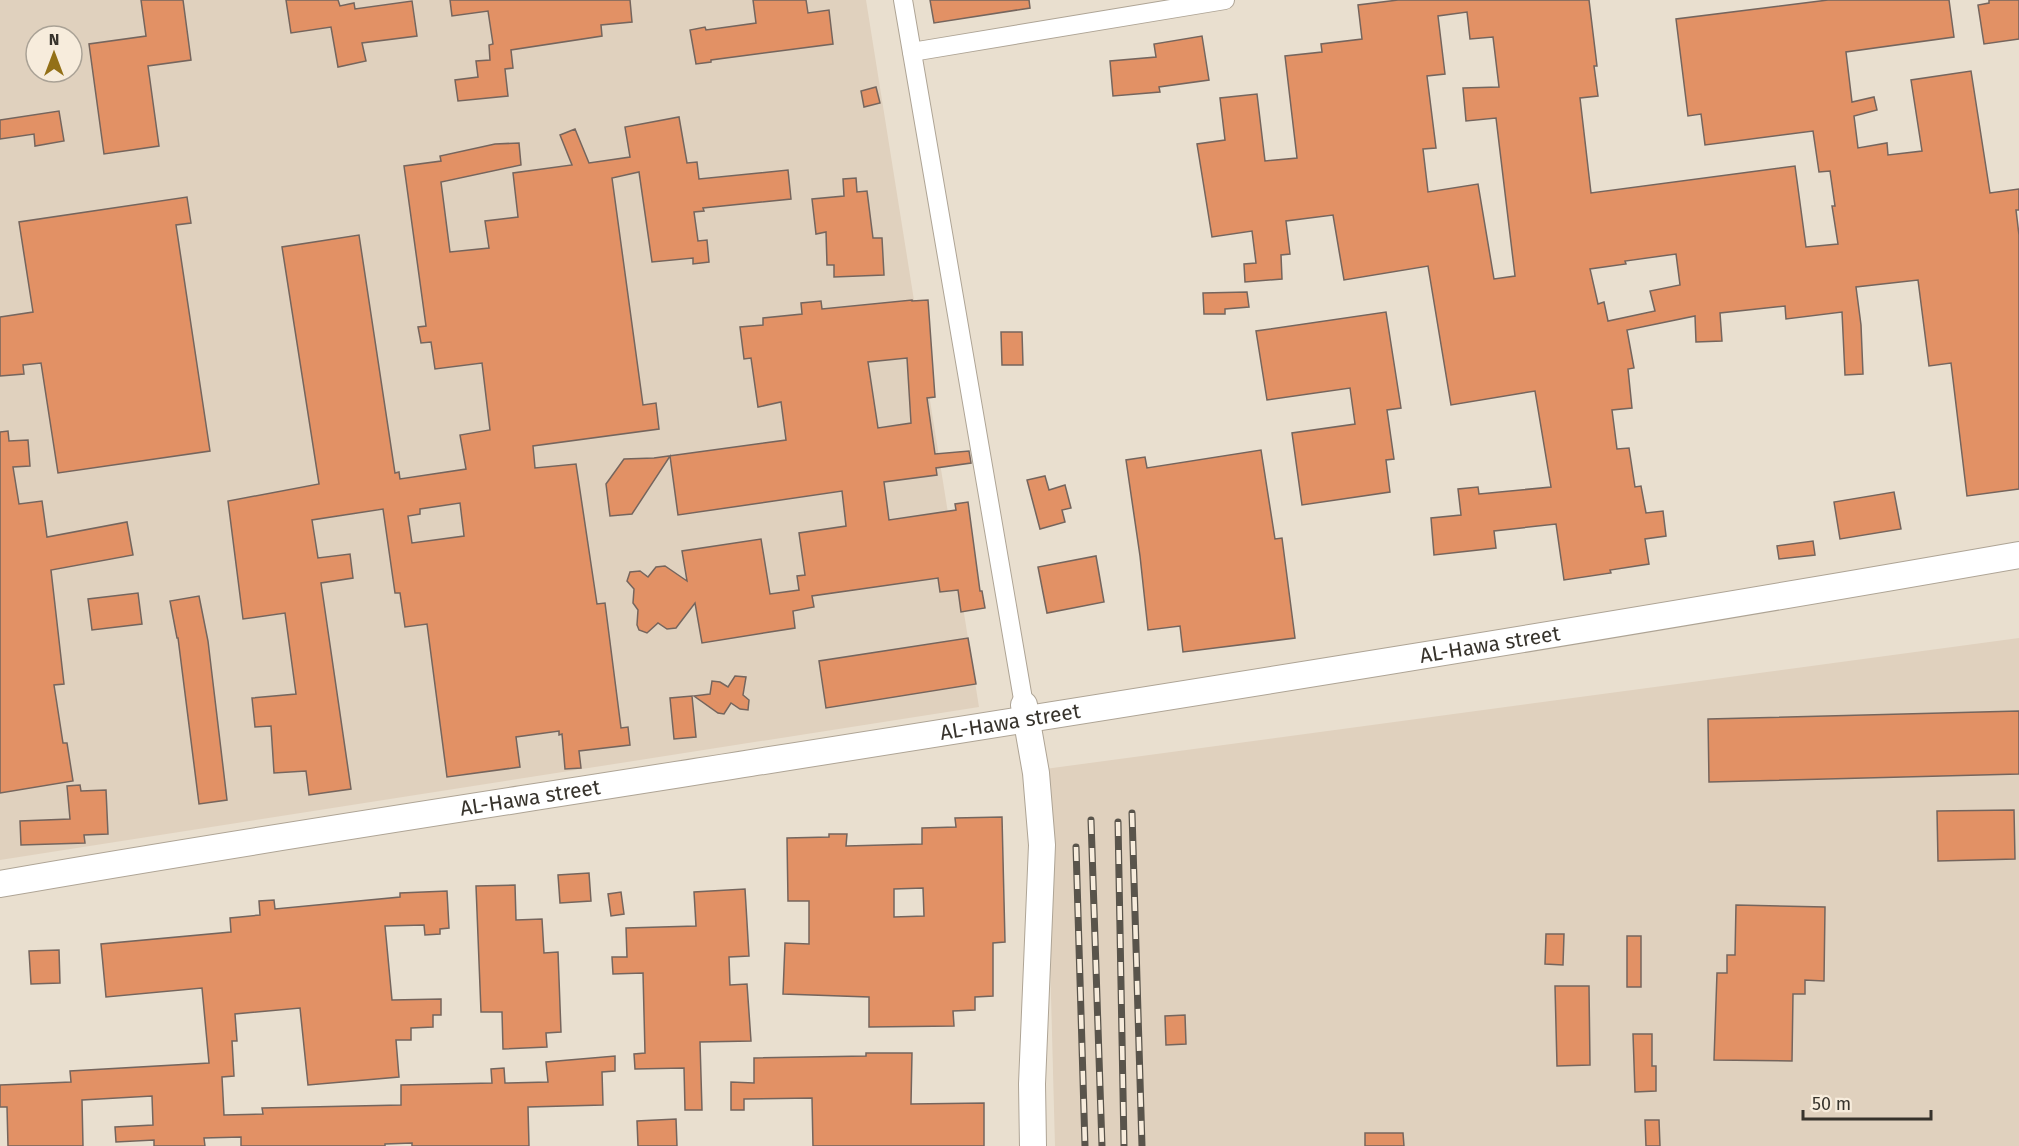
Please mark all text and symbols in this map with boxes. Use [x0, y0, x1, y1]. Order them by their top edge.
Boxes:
north arrow [24, 24, 84, 84]
text: N [49, 30, 59, 49]
street label: AL-Hawa street [1418, 620, 1562, 669]
street label: AL-Hawa street [938, 698, 1082, 746]
street label: AL-Hawa street [458, 774, 603, 822]
scale bar [1803, 1083, 1930, 1121]
text: 50 m [1812, 1093, 1851, 1115]

